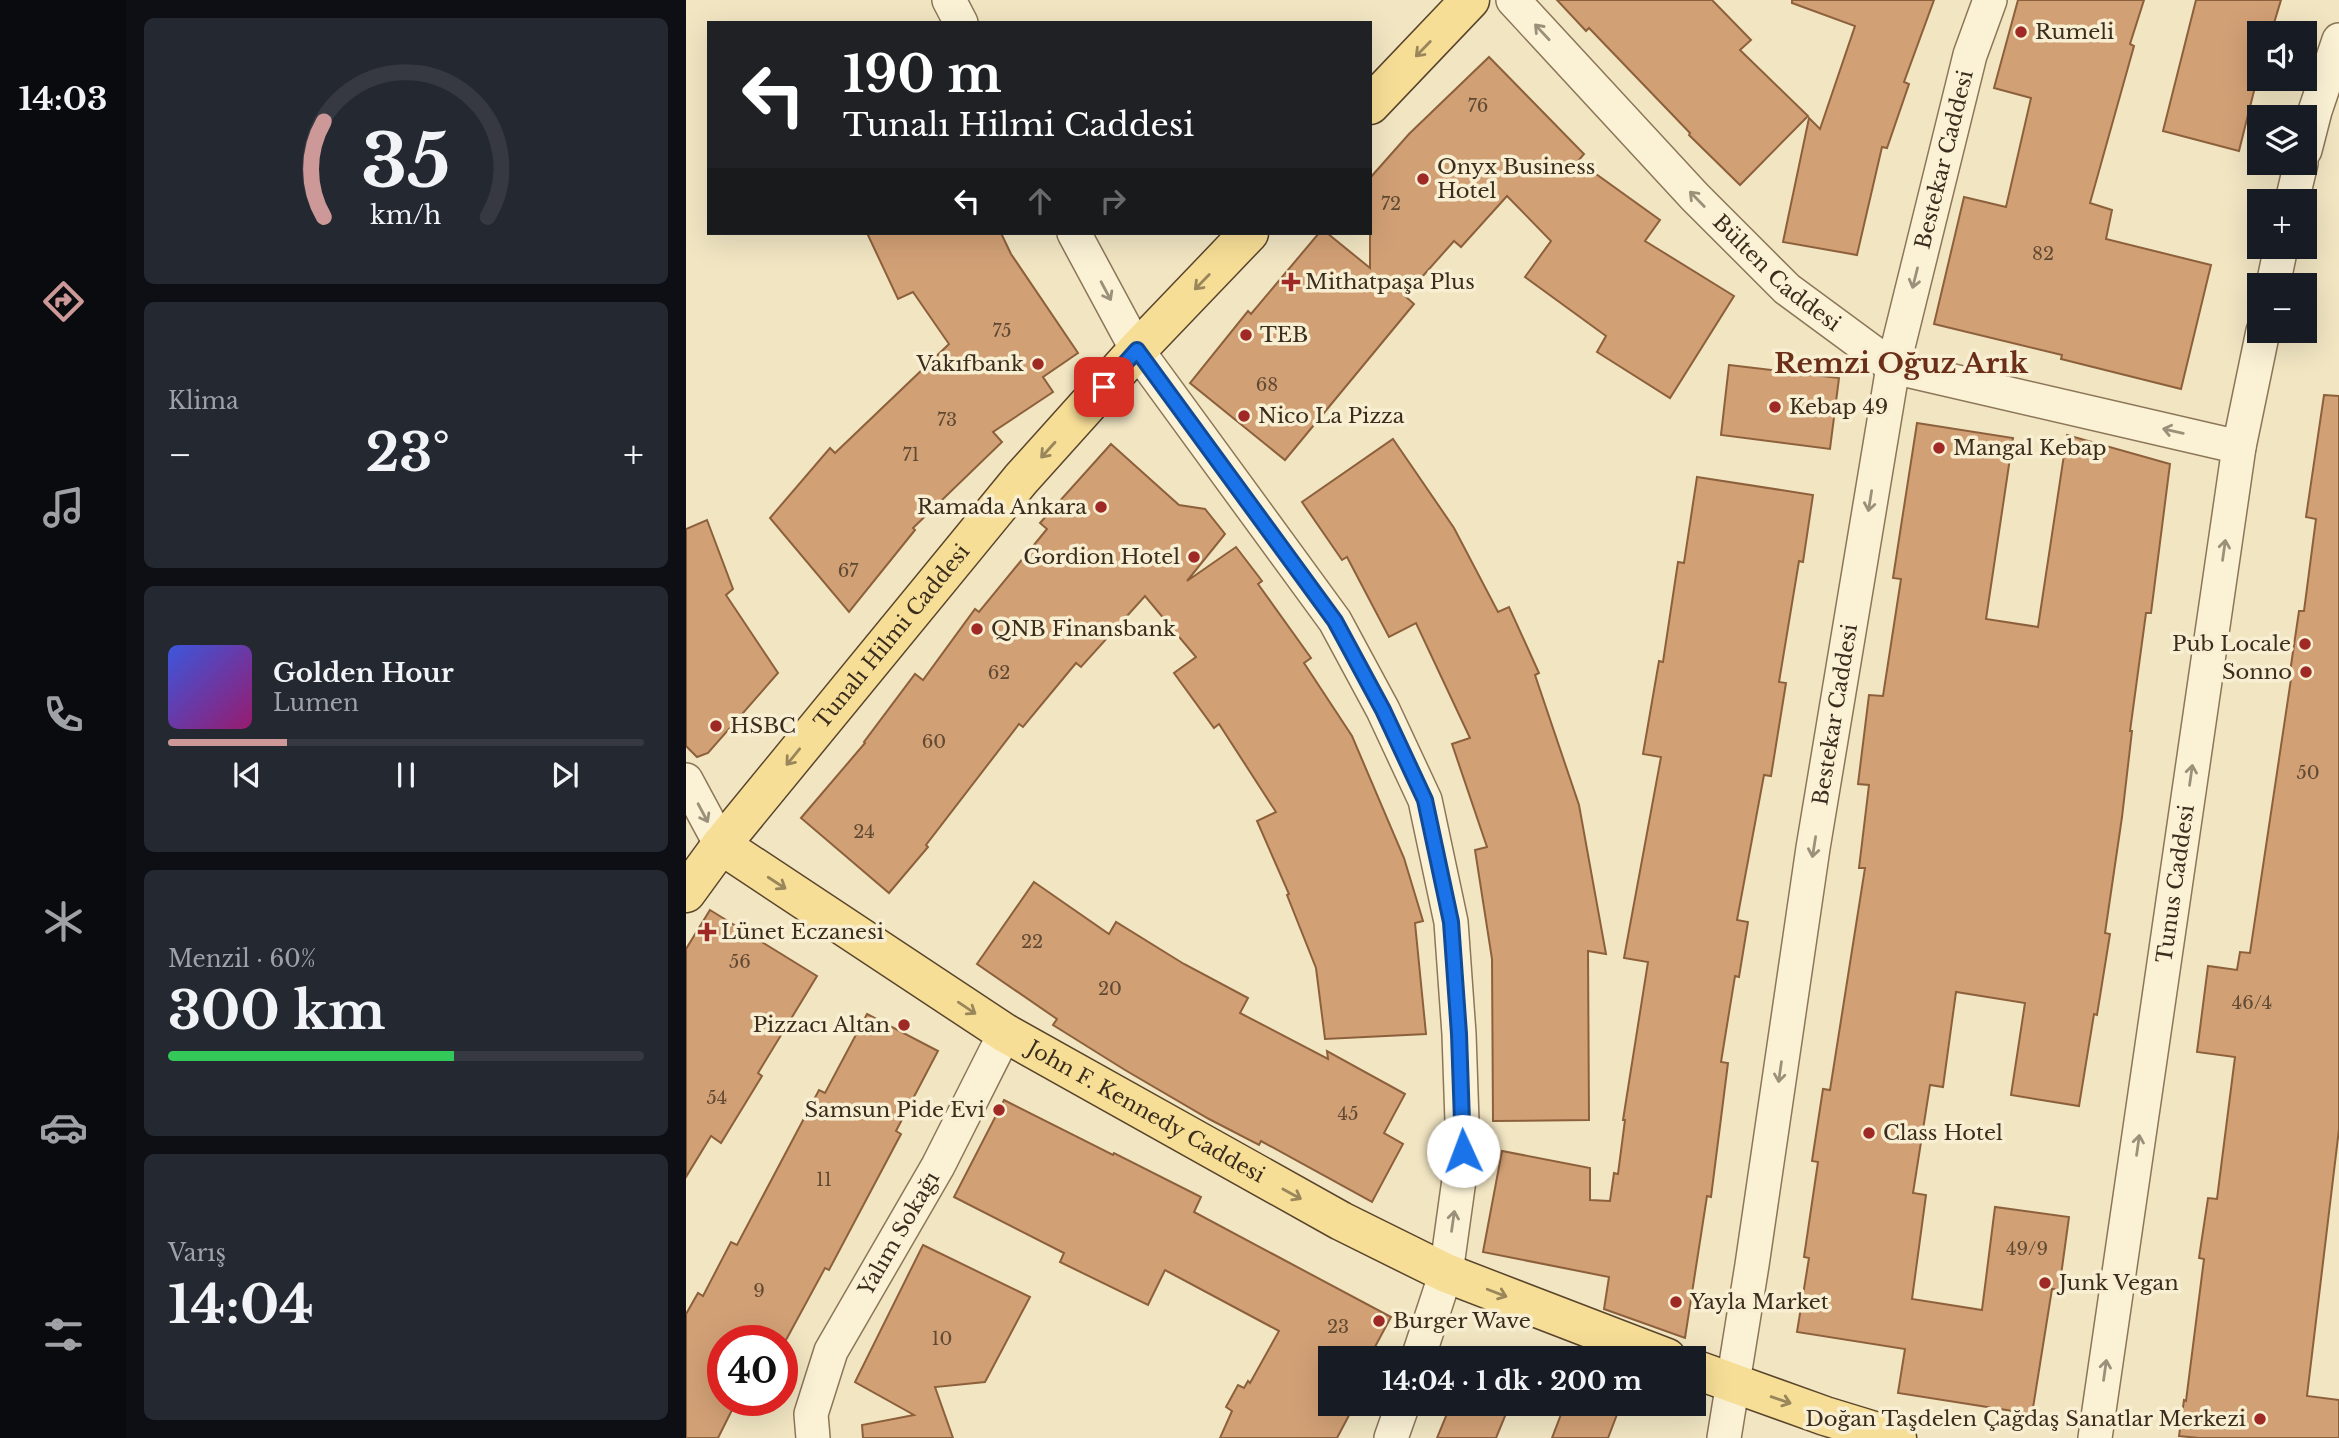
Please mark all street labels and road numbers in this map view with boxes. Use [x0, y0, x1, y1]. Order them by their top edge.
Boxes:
street label: Bestekar Caddesi [1910, 67, 1979, 252]
street label: Bülten Caddesi [1707, 209, 1846, 337]
street label: Tunalı Hilmi Caddesi [809, 539, 975, 734]
street label: Bestekar Caddesi [1807, 622, 1863, 807]
street label: Tunus Caddesi [2151, 803, 2200, 965]
street label: John F. Kennedy Caddesi [1020, 1034, 1269, 1189]
street label: Yalım Sokağı [852, 1167, 945, 1301]

